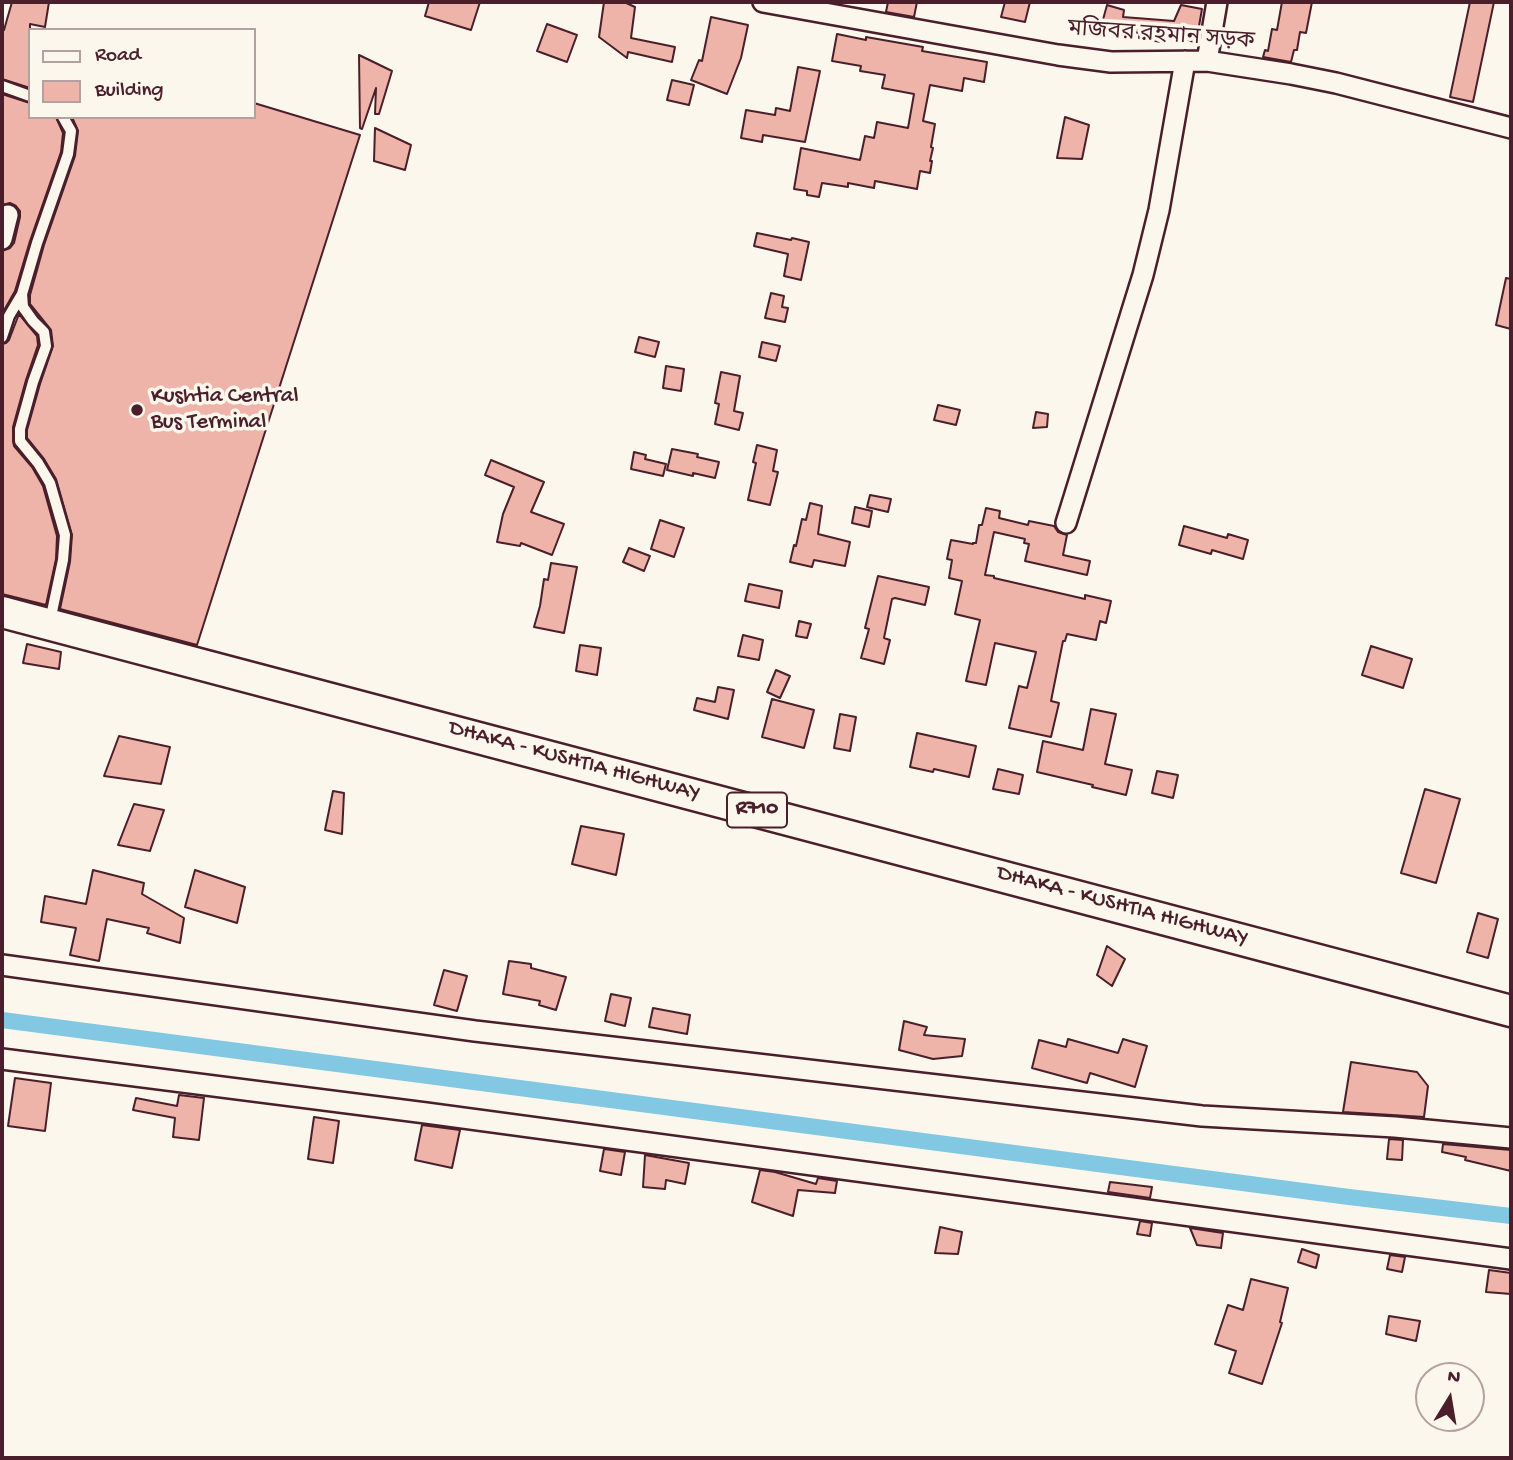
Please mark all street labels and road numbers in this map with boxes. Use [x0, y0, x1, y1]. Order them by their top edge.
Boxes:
street label: মজিবর রহমান সড়ক [1066, 17, 1256, 57]
street label: DHAKA - KUSHTIA HIGHWAY [445, 715, 703, 809]
road number: R710 [727, 792, 787, 828]
street label: DHAKA - KUSHTIA HIGHWAY [993, 860, 1251, 954]

